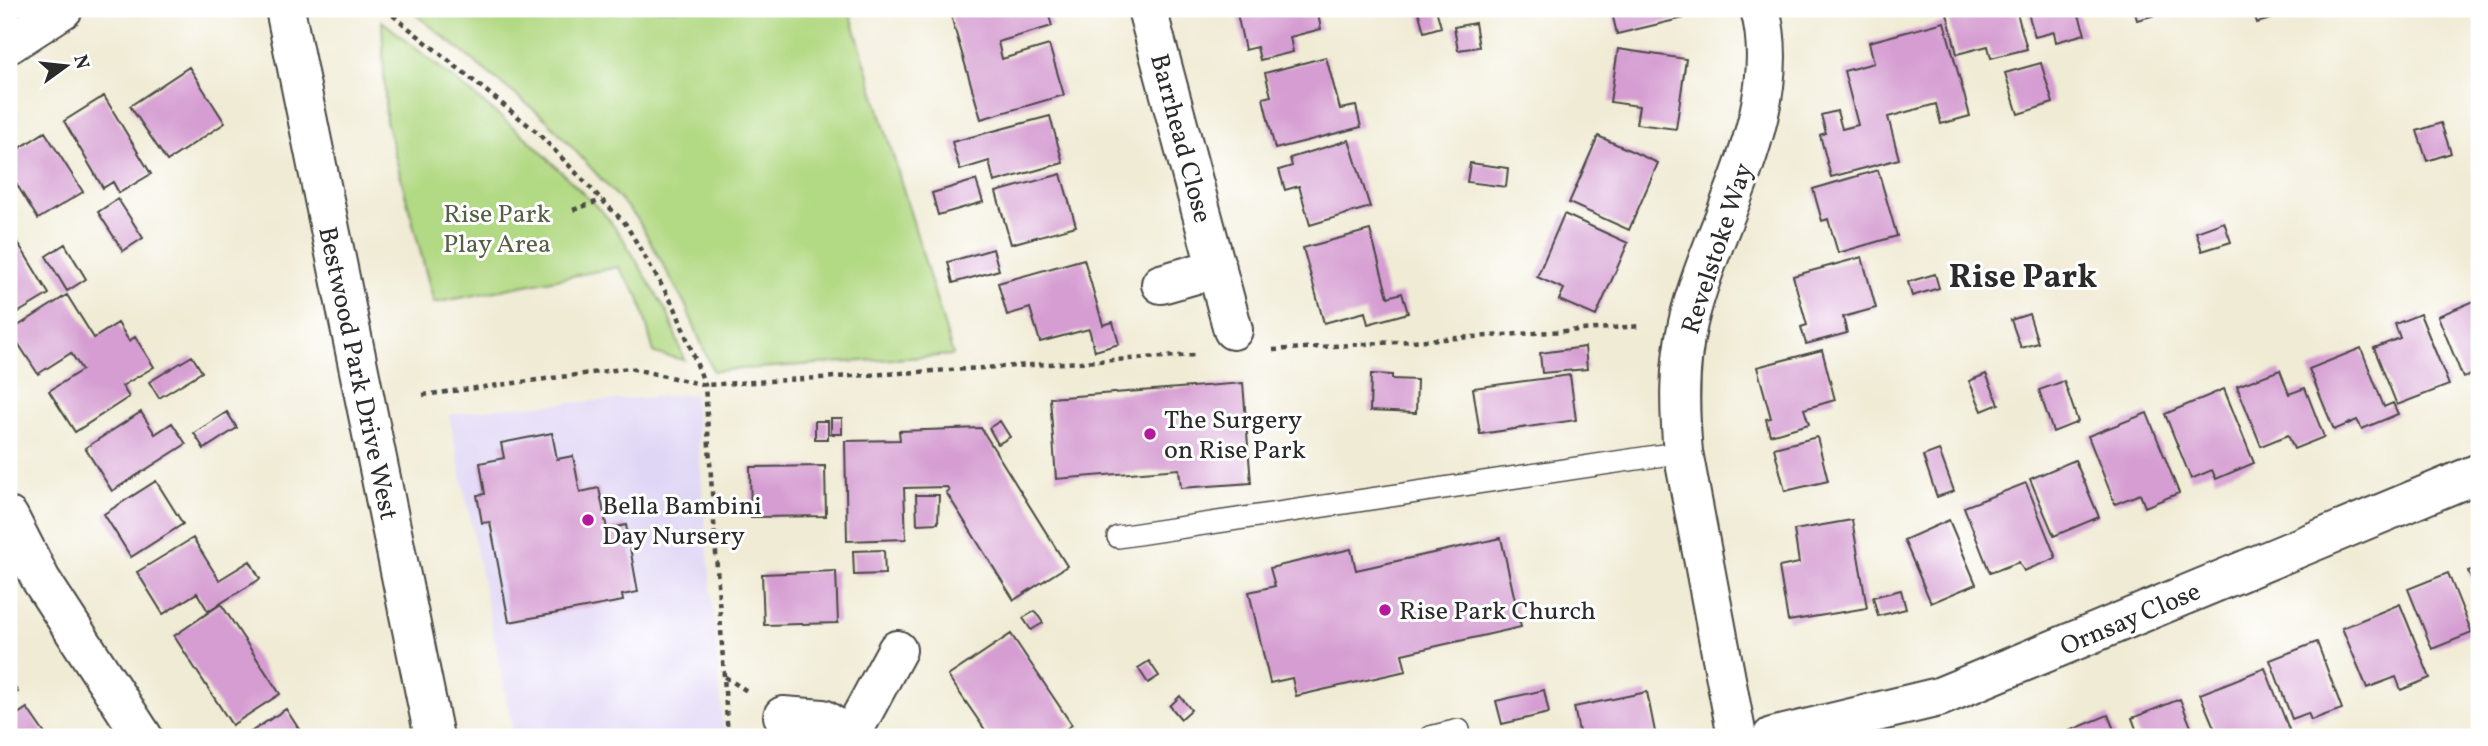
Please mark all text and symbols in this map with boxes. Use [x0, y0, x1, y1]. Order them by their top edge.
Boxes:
north arrow [32, 32, 102, 102]
street label: Barrhead Close [1140, 50, 1220, 227]
text: N [66, 52, 95, 72]
street label: Revelstoke Way [1673, 159, 1762, 339]
park label: Rise Park Play Area [443, 197, 551, 263]
street label: Bestwood Park Drive West [308, 223, 406, 523]
district label: Rise Park [1949, 256, 2097, 302]
place label: The Surgery on Rise Park [1164, 403, 1306, 469]
marker: The Surgery on Rise Park [1142, 426, 1158, 442]
place label: Bella Bambini Day Nursery [602, 489, 762, 555]
marker: Bella Bambini Day Nursery [580, 512, 596, 528]
street label: Ornsay Close [2055, 574, 2207, 666]
place label: Rise Park Church [1399, 594, 1596, 630]
marker: Rise Park Church [1377, 602, 1393, 618]

